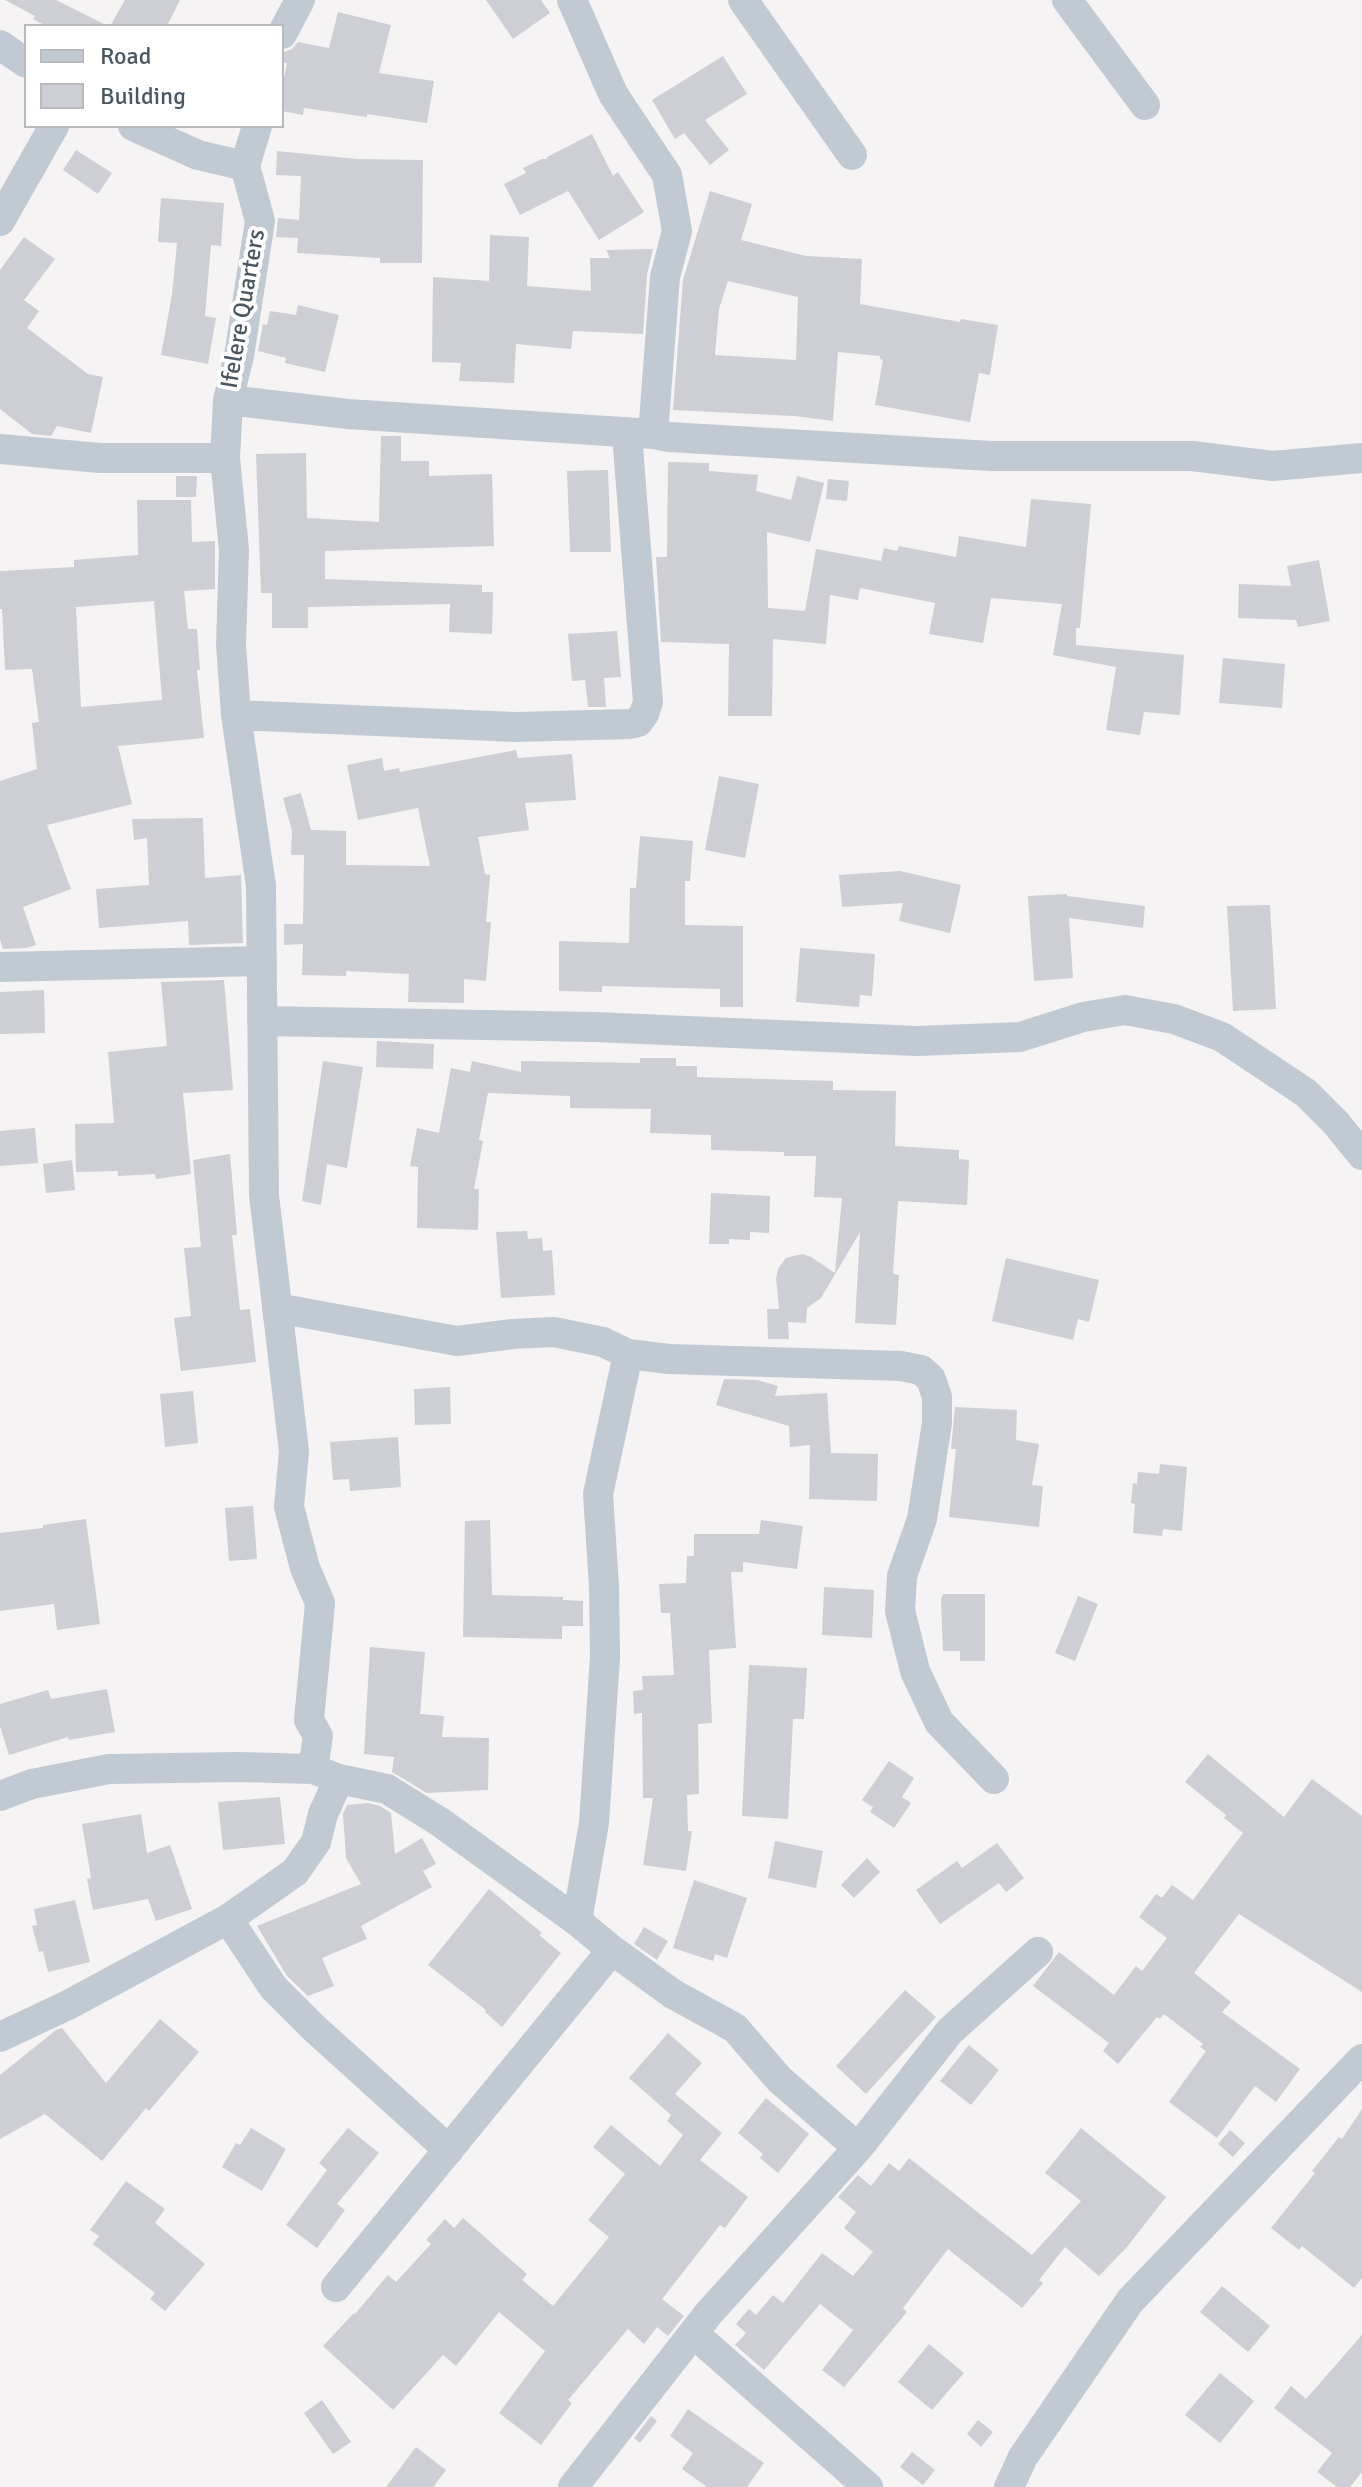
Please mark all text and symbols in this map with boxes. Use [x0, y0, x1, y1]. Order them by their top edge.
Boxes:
legend [24, 24, 284, 128]
text: Road [100, 41, 151, 71]
text: Building [100, 81, 186, 111]
street label: Ifelere Quarters [216, 227, 272, 391]

